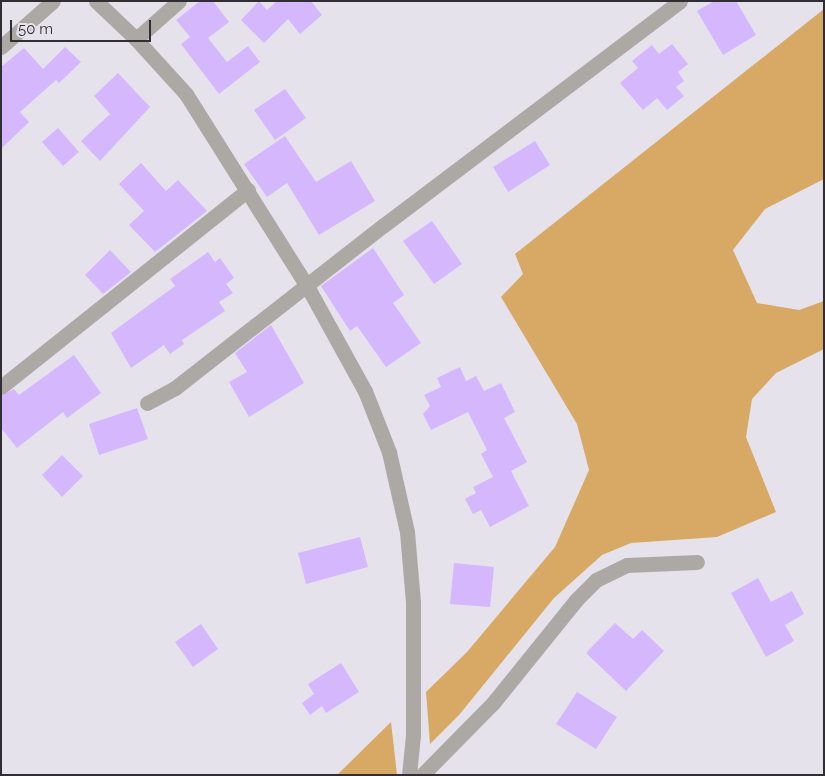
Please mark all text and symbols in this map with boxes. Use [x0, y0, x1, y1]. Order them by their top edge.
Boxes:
scale bar [12, 10, 154, 42]
text: 50 m [18, 20, 53, 38]

